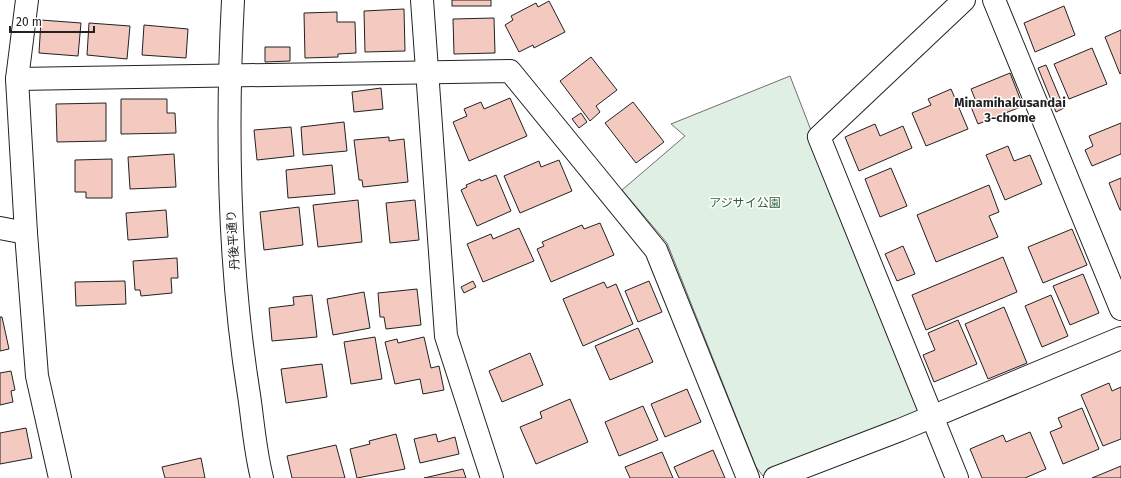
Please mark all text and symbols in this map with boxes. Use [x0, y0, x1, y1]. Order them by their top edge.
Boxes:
scale bar [10, 8, 94, 34]
text: 20 m [16, 15, 42, 29]
district label: Minamihakusandai 3-chome [954, 95, 1066, 125]
park label: アジサイ公園 [709, 196, 781, 210]
street label: 丹後平通り [224, 210, 242, 270]

